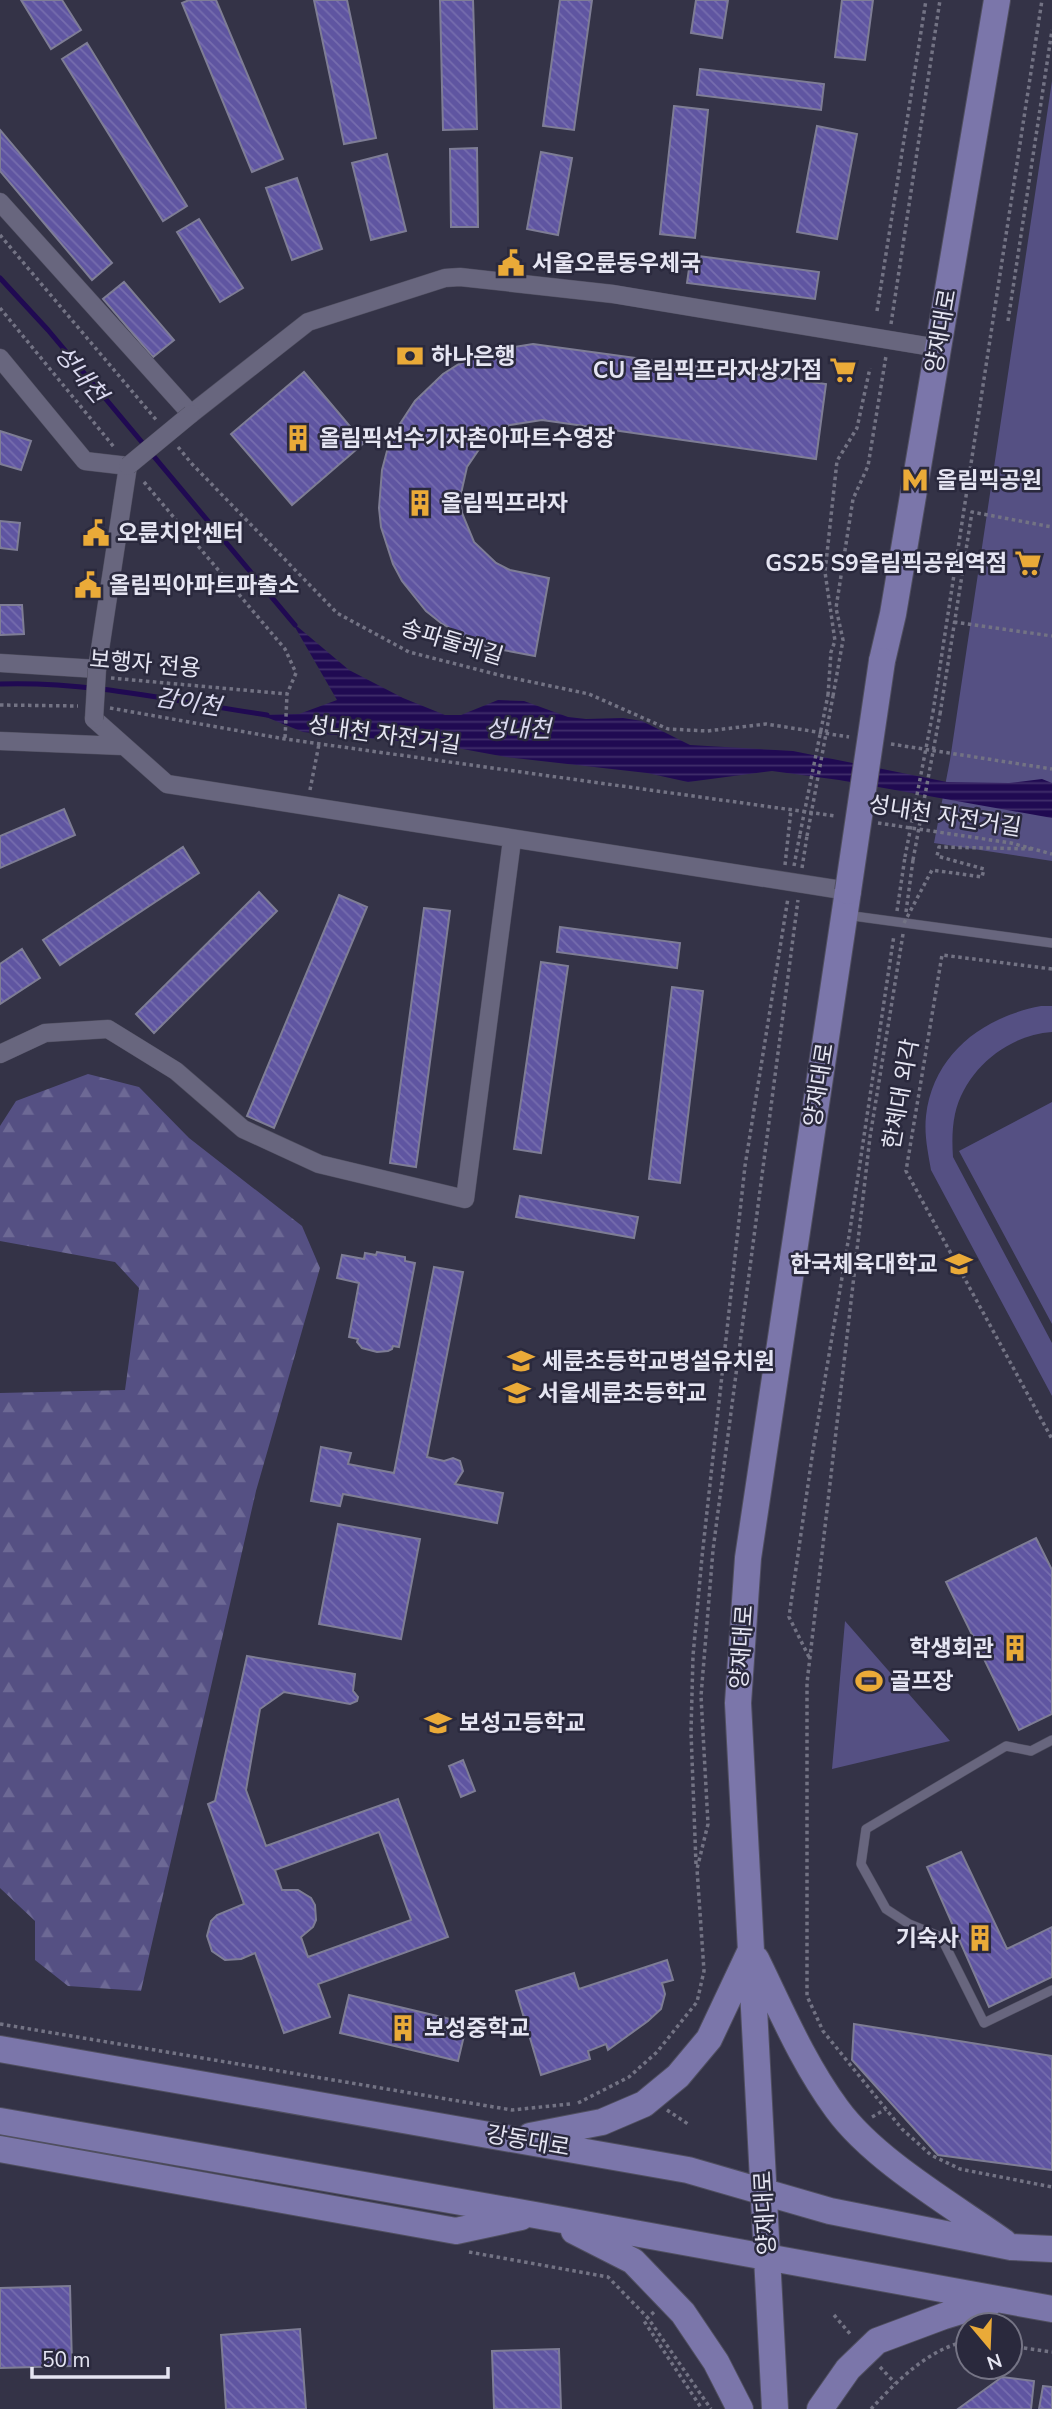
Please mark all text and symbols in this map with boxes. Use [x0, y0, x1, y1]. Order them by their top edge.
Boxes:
public building icon: 서울오륜동우체국 [496, 248, 526, 278]
place label: 서울오륜동우체국 [532, 248, 701, 279]
street label: 양재대로 [918, 287, 964, 375]
water label: 성내천 [47, 338, 116, 412]
bank icon: 하나은행 [395, 341, 425, 371]
place label: 하나은행 [431, 341, 516, 372]
place label: CU 올림픽프라자상가점 [593, 355, 822, 386]
supermarket icon: CU 올림픽프라자상가점 [828, 355, 858, 385]
building icon: 올림픽선수기자촌아파트수영장 [283, 423, 313, 453]
place label: 올림픽선수기자촌아파트수영장 [319, 423, 615, 454]
metro station icon: 올림픽공원 [900, 465, 930, 495]
place label: 올림픽공원 [936, 465, 1042, 496]
building icon: 올림픽프라자 [405, 488, 435, 518]
place label: 올림픽프라자 [441, 488, 568, 519]
public building icon: 오륜치안센터 [81, 518, 111, 548]
place label: 오륜치안센터 [117, 518, 244, 549]
place label: GS25 S9올림픽공원역점 [765, 548, 1007, 579]
supermarket icon: GS25 S9올림픽공원역점 [1013, 548, 1043, 578]
public building icon: 올림픽아파트파출소 [73, 570, 103, 600]
place label: 올림픽아파트파출소 [109, 570, 299, 601]
street label: 송파둘레길 [397, 612, 507, 672]
street label: 보행자 전용 [88, 644, 202, 684]
water label: 감이천 [153, 681, 226, 723]
street label: 성내천 자전거길 [306, 709, 462, 761]
water label: 성내천 [485, 713, 554, 745]
street label: 성내천 자전거길 [867, 789, 1023, 843]
street label: 한체대 외각 [876, 1036, 926, 1152]
street label: 양재대로 [797, 1041, 841, 1129]
place label: 한국체육대학교 [790, 1249, 938, 1280]
school or university icon: 한국체육대학교 [944, 1249, 974, 1279]
school or university icon: 세륜초등학교병설유치원 [506, 1346, 536, 1376]
place label: 세륜초등학교병설유치원 [542, 1346, 775, 1377]
school or university icon: 서울세륜초등학교 [502, 1378, 532, 1408]
place label: 서울세륜초등학교 [538, 1378, 707, 1409]
street label: 양재대로 [724, 1604, 760, 1690]
place label: 학생회관 [909, 1633, 994, 1664]
building icon: 학생회관 [1000, 1633, 1030, 1663]
sports icon: 골프장 [854, 1666, 884, 1696]
place label: 골프장 [890, 1666, 953, 1697]
school or university icon: 보성고등학교 [423, 1708, 453, 1738]
place label: 보성고등학교 [459, 1708, 586, 1739]
place label: 기숙사 [896, 1923, 959, 1954]
building icon: 기숙사 [965, 1923, 995, 1953]
building icon: 보성중학교 [388, 2013, 418, 2043]
place label: 보성중학교 [424, 2013, 530, 2044]
street label: 강동대로 [484, 2118, 572, 2164]
street label: 양재대로 [747, 2170, 783, 2256]
north arrow [954, 2311, 1024, 2381]
scale bar [32, 2336, 168, 2380]
text: 50 m [42, 2346, 91, 2374]
text: N [983, 2347, 1005, 2376]

